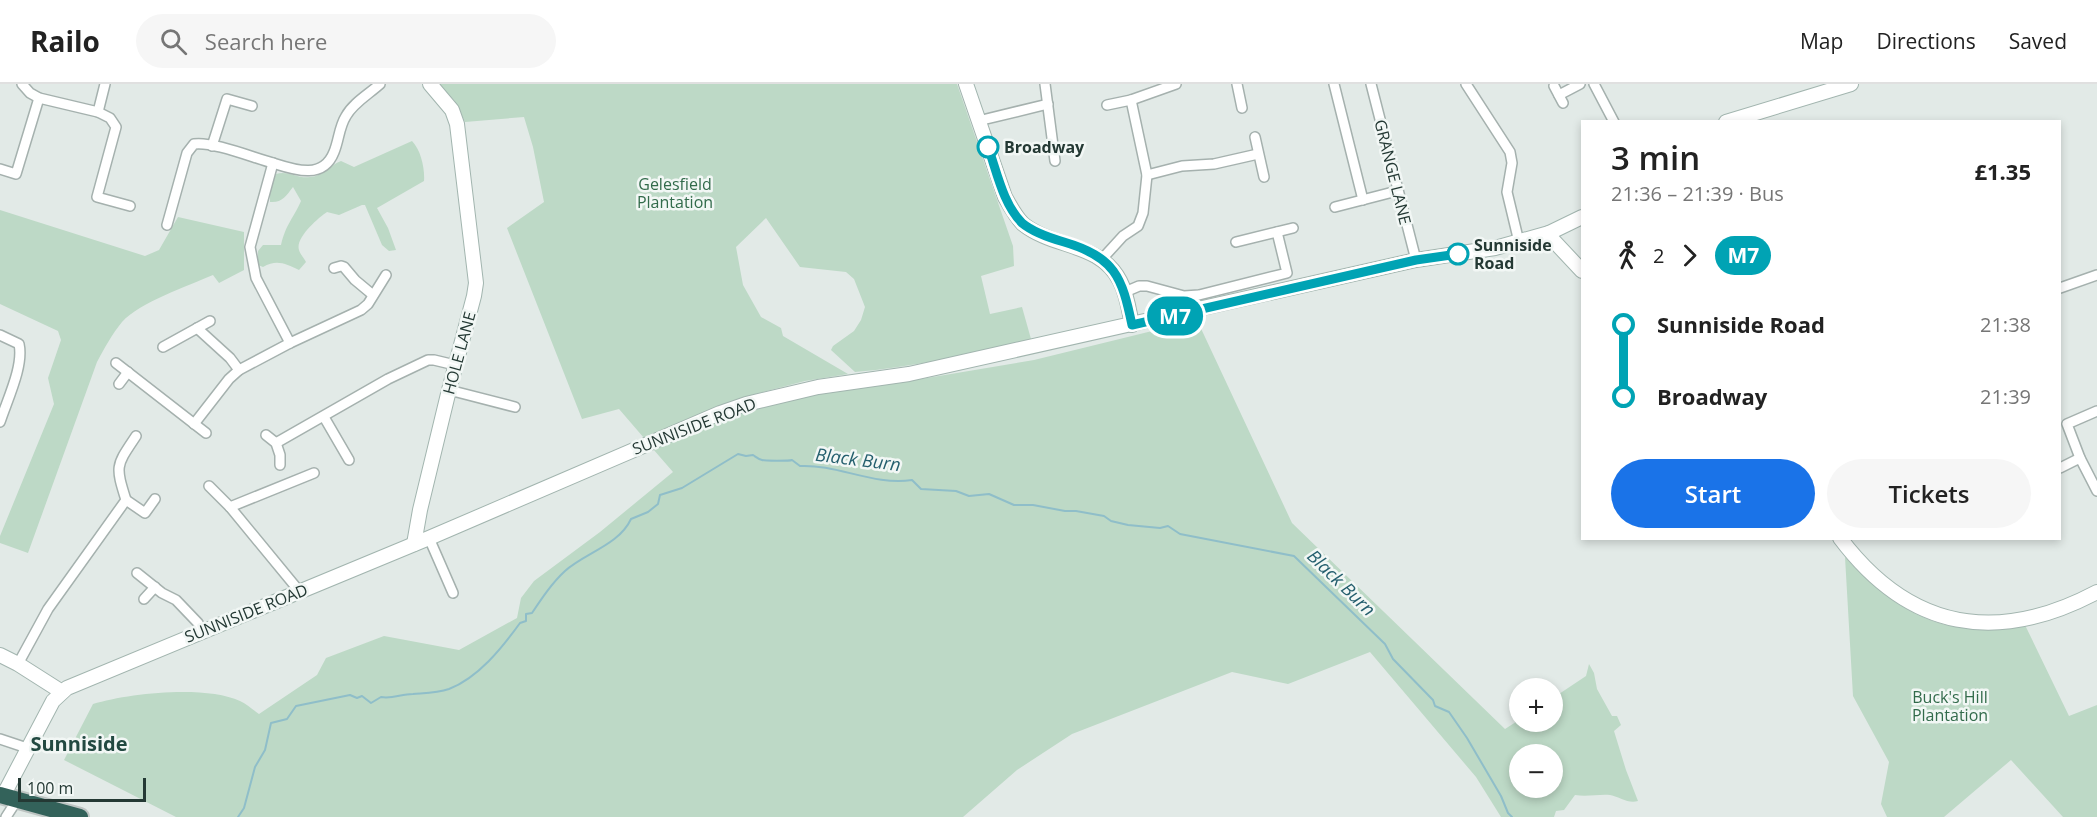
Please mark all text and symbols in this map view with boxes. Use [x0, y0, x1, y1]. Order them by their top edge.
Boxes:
search box [136, 14, 556, 68]
text: Railo [30, 22, 100, 60]
icon: search [157, 25, 190, 58]
text: Search here [205, 26, 327, 56]
text: Map [1800, 27, 1843, 55]
text: Directions [1876, 27, 1976, 55]
text: Saved [2009, 27, 2067, 55]
street label: GRANGE LANE [1369, 117, 1417, 227]
text: 3 min [1611, 135, 1700, 180]
marker: Broadway [977, 136, 999, 158]
place label: Broadway [1004, 136, 1085, 158]
text: £1.35 [1974, 156, 2031, 186]
park label: Gelesfield Plantation [637, 173, 713, 213]
text: 21:36 – 21:39 · Bus [1611, 180, 1784, 207]
place label: Sunniside Road [1474, 234, 1552, 274]
icon: walk [1611, 239, 1644, 272]
icon: forward [1673, 239, 1706, 272]
text: M7 [1727, 241, 1759, 269]
text: 2 [1653, 242, 1664, 269]
marker: Sunniside Road [1447, 243, 1469, 265]
line badge: M7 [1148, 296, 1202, 336]
text: M7 [1159, 302, 1191, 330]
street label: HOLE LANE [437, 309, 481, 397]
text: Sunniside Road [1657, 309, 1825, 339]
text: 21:38 [1980, 311, 2031, 338]
text: Broadway [1657, 381, 1767, 411]
text: 21:39 [1980, 383, 2031, 410]
street label: SUNNISIDE ROAD [629, 392, 759, 460]
water label: Black Burn [814, 442, 902, 476]
button: Start [1611, 459, 1815, 528]
button: Tickets [1827, 459, 2031, 528]
water label: Black Burn [1302, 544, 1381, 621]
street label: SUNNISIDE ROAD [181, 578, 311, 648]
map controls [1509, 678, 1563, 798]
button: + [1509, 678, 1563, 732]
park label: Buck's Hill Plantation [1912, 686, 1988, 726]
district label: Sunniside [30, 730, 128, 757]
button: − [1509, 744, 1563, 798]
scale bar [18, 775, 146, 802]
text: 100 m [27, 777, 73, 799]

